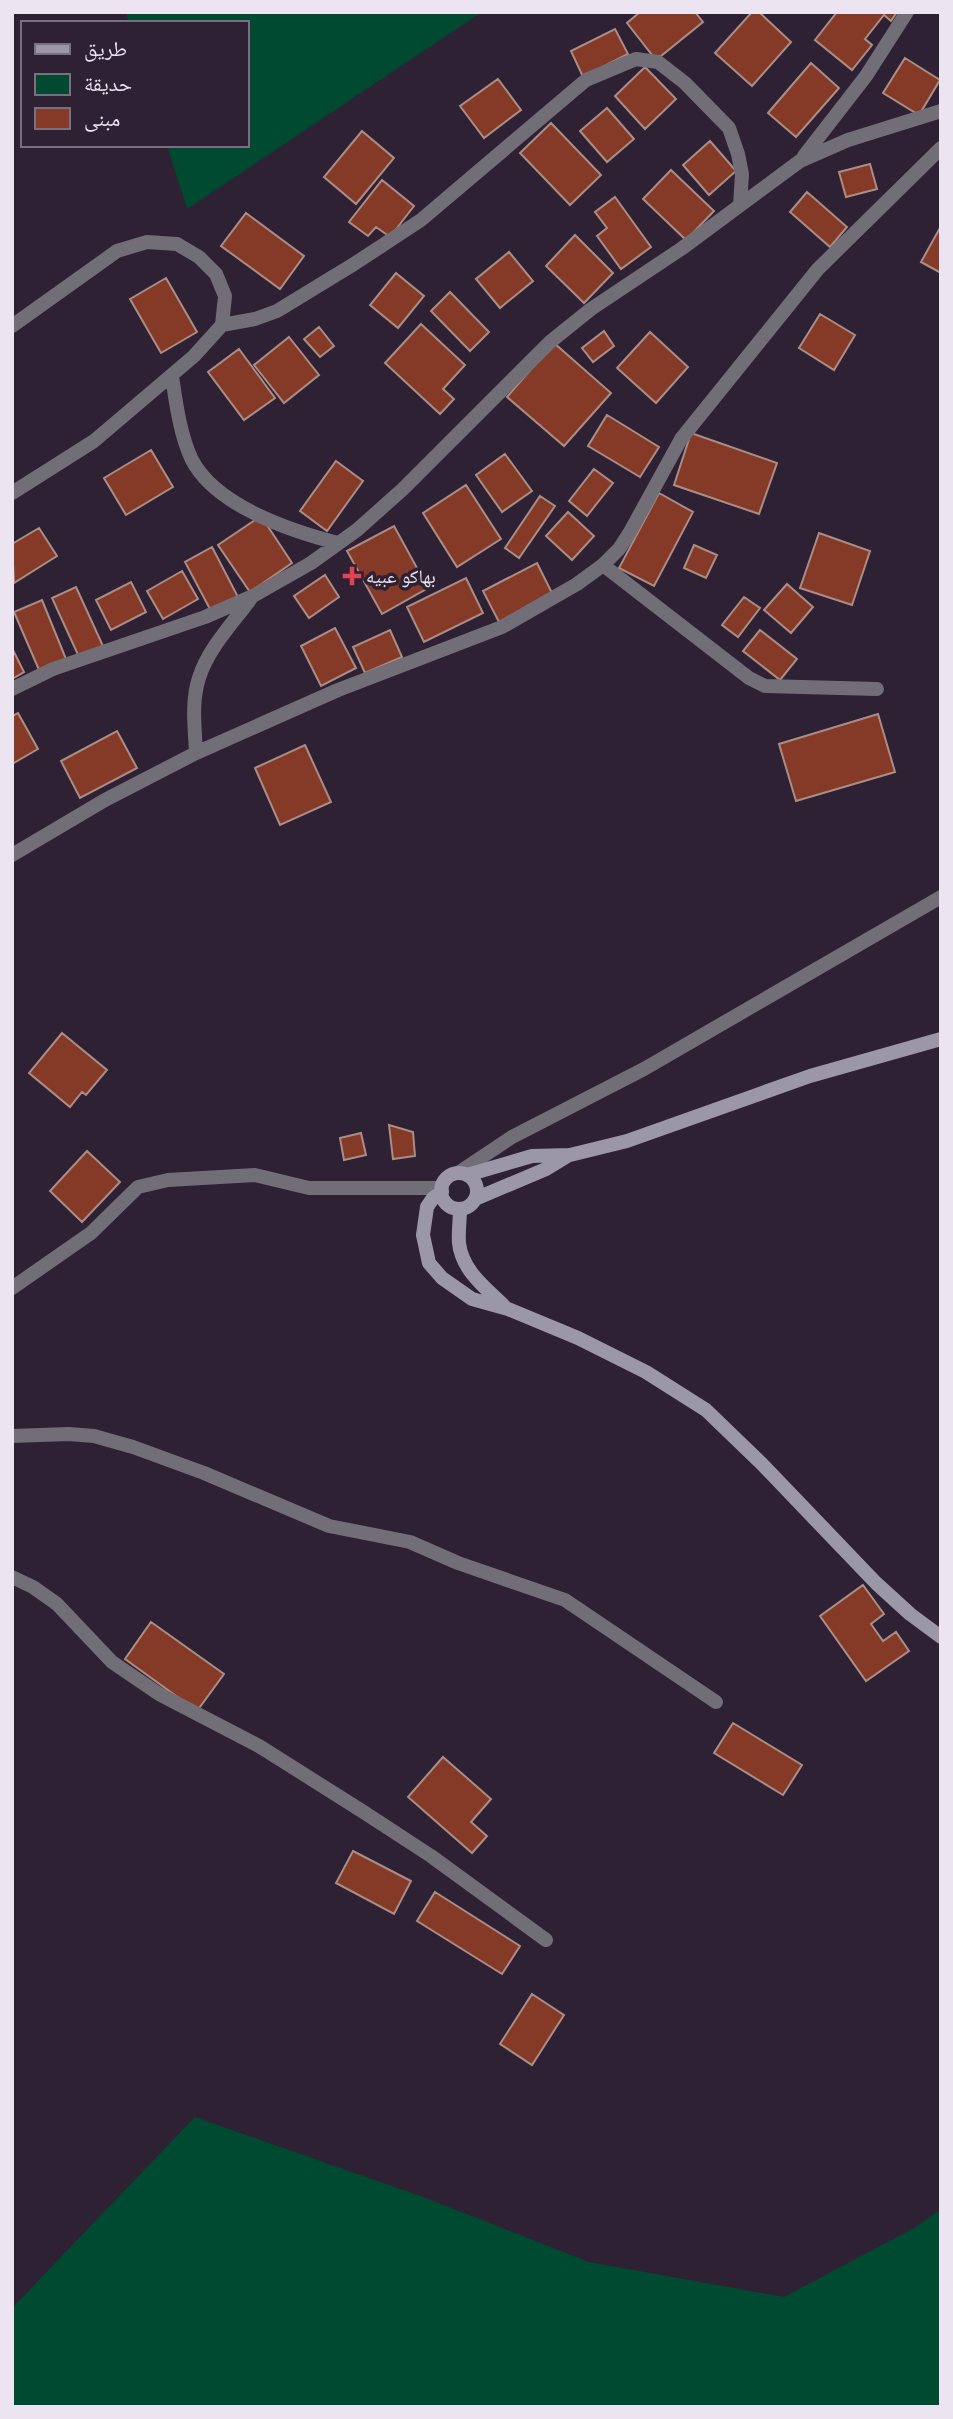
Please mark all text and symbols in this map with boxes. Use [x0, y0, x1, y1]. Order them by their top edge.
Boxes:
legend [21, 21, 248, 147]
text: طريق [84, 36, 127, 62]
text: حديقة [84, 71, 132, 97]
text: مبنى [84, 106, 120, 132]
place label: بهاكو عبيه [366, 565, 436, 588]
marker: بهاكو عبيه [344, 568, 360, 584]

